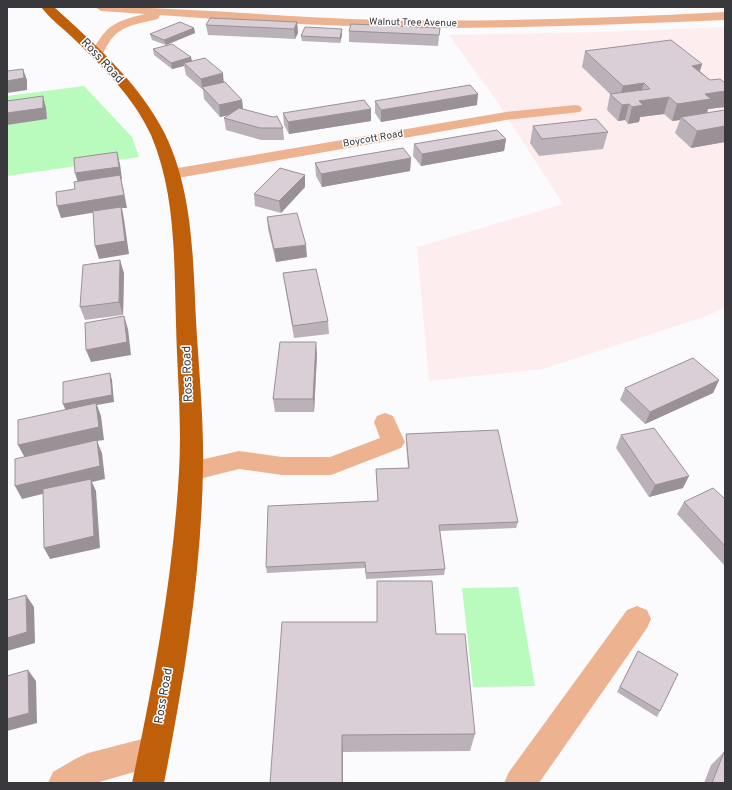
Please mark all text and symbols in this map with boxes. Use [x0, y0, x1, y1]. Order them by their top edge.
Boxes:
street label: Walnut Tree Avenue [369, 16, 457, 30]
street label: Ross Road [77, 35, 127, 87]
street label: Boycott Road [342, 127, 404, 151]
street label: Ross Road [179, 346, 197, 402]
street label: Ross Road [151, 667, 177, 725]

